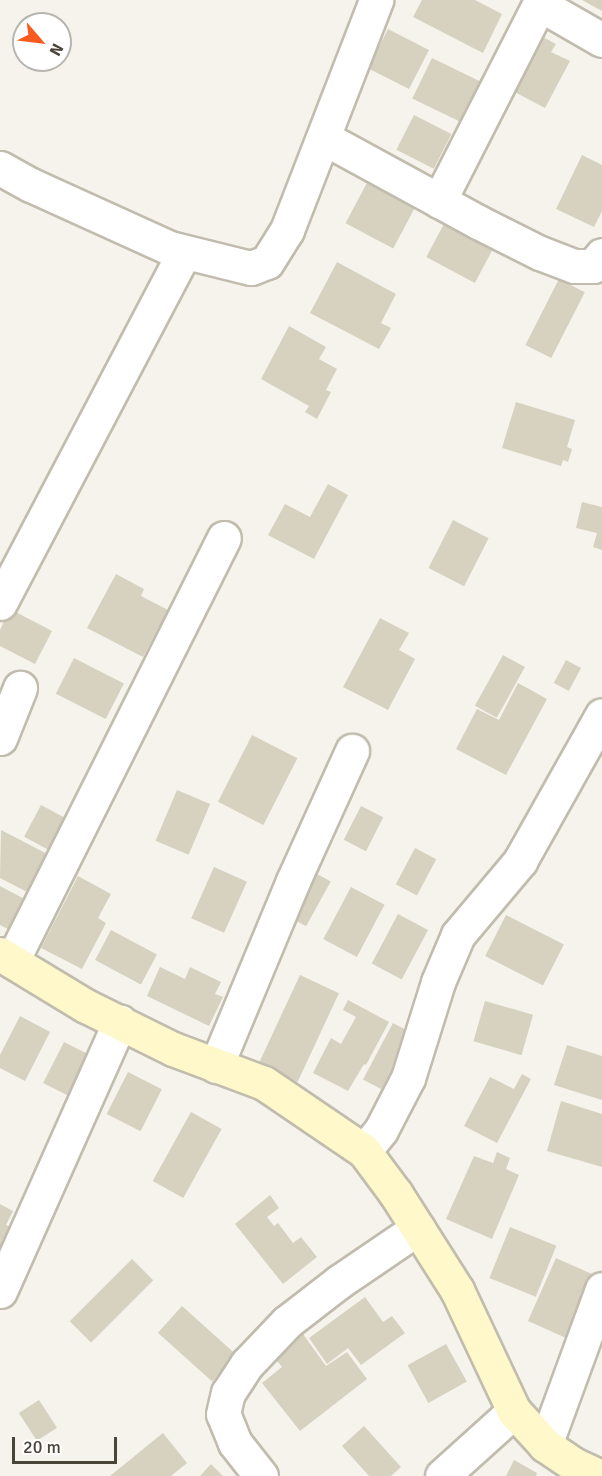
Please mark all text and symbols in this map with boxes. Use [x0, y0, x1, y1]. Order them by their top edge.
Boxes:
north arrow [12, 12, 72, 72]
text: N [45, 40, 68, 59]
scale bar [15, 1425, 120, 1463]
text: 20 m [23, 1436, 61, 1458]

